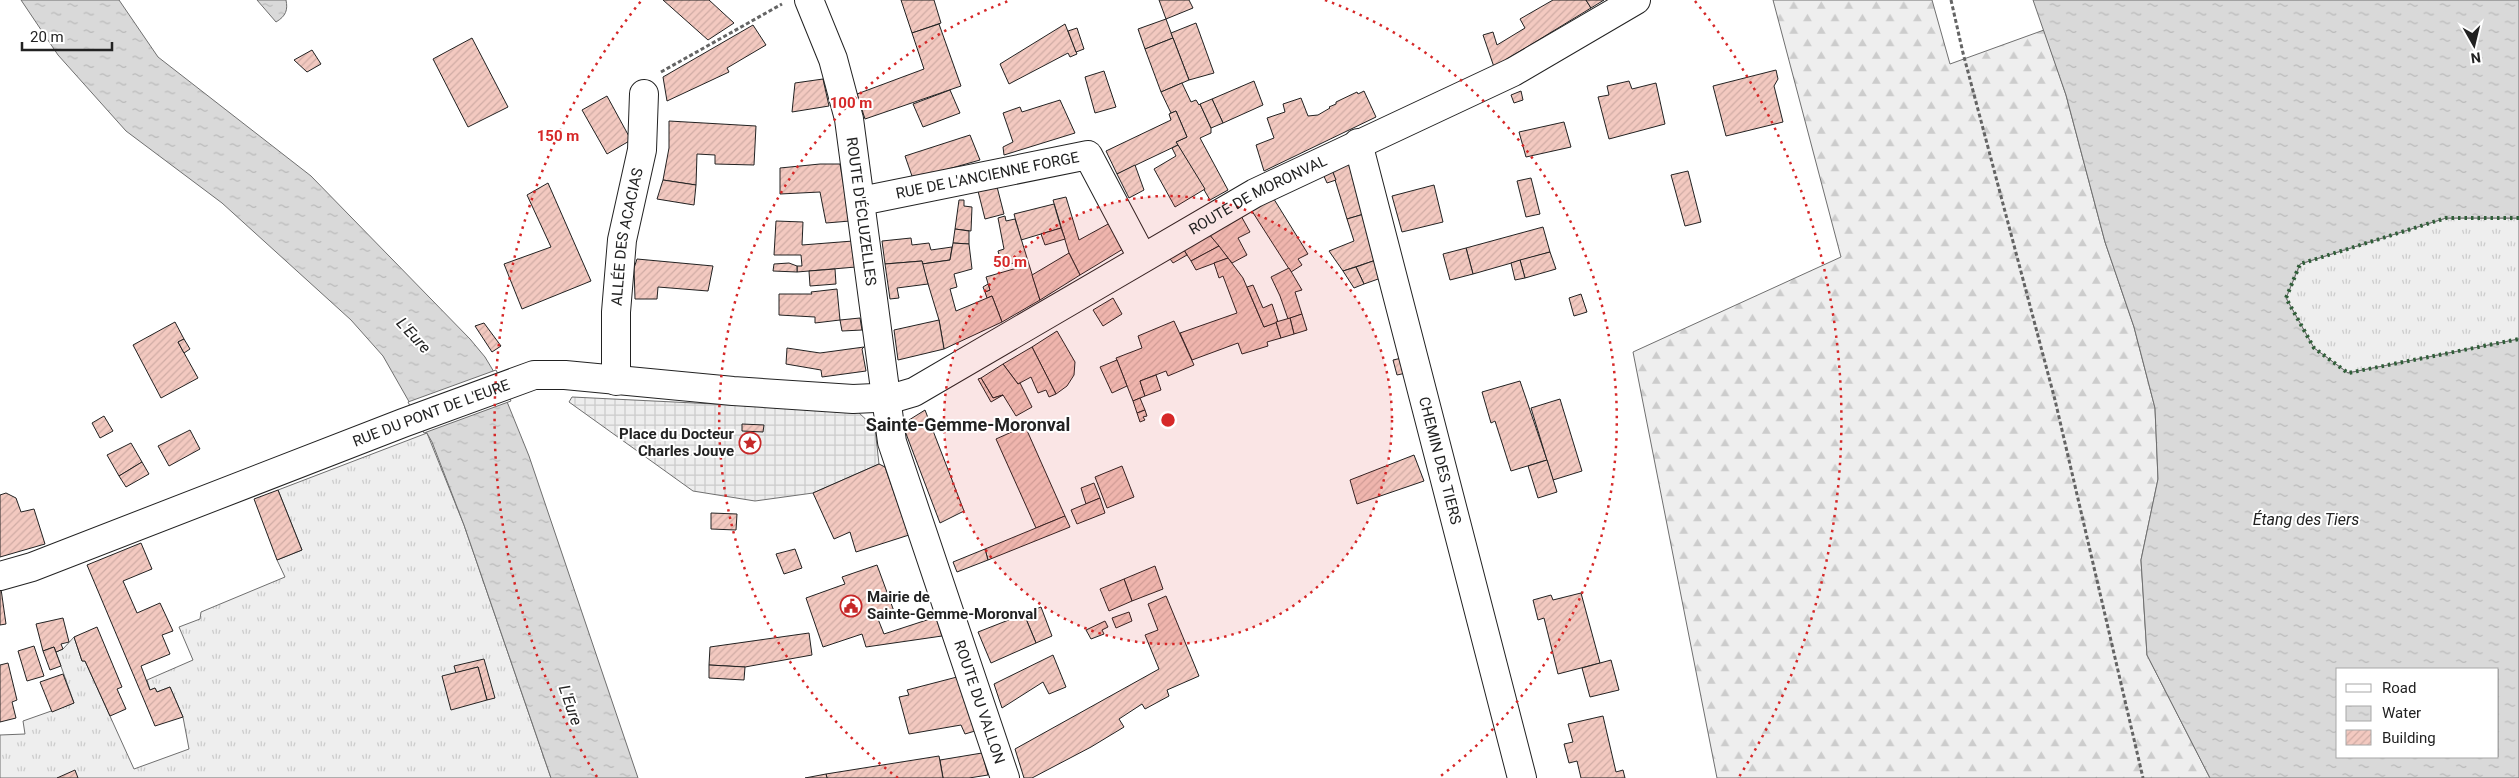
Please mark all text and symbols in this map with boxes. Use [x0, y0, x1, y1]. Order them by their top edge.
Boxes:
scale bar [22, 20, 112, 52]
north arrow [2449, 20, 2499, 70]
text: 20 m [30, 28, 64, 46]
text: N [2470, 49, 2482, 66]
text: 100 m [830, 94, 872, 112]
text: 150 m [537, 127, 579, 145]
street label: ROUTE D'ÉCLUZELLES [842, 136, 880, 287]
street label: RUE DE L'ANCIENNE FORGE [894, 148, 1081, 203]
street label: ROUTE DE MORONVAL [1186, 152, 1330, 239]
street label: ALLÉE DES ACACIAS [608, 166, 647, 307]
text: 50 m [993, 253, 1027, 271]
water label: L'Eure [392, 314, 435, 357]
street label: RUE DU PONT DE L'EURE [350, 376, 513, 451]
street label: CHEMIN DES TIERS [1415, 395, 1465, 526]
centre of rings [1159, 411, 1177, 429]
district label: Sainte-Gemme-Moronval [866, 414, 1070, 435]
place label: Place du Docteur Charles Jouve [619, 425, 735, 460]
place icon: Place du Docteur Charles Jouve [738, 431, 762, 455]
water label: Étang des Tiers [2253, 510, 2359, 529]
place label: Mairie de Sainte-Gemme-Moronval [867, 588, 1037, 623]
public building icon: Mairie de Sainte-Gemme-Moronval [839, 594, 863, 618]
street label: ROUTE DU VALLON [950, 638, 1009, 766]
legend [2336, 668, 2499, 758]
text: Road [2382, 679, 2416, 697]
water label: L'Eure [555, 682, 586, 728]
text: Water [2382, 704, 2421, 722]
text: Building [2382, 729, 2436, 747]

